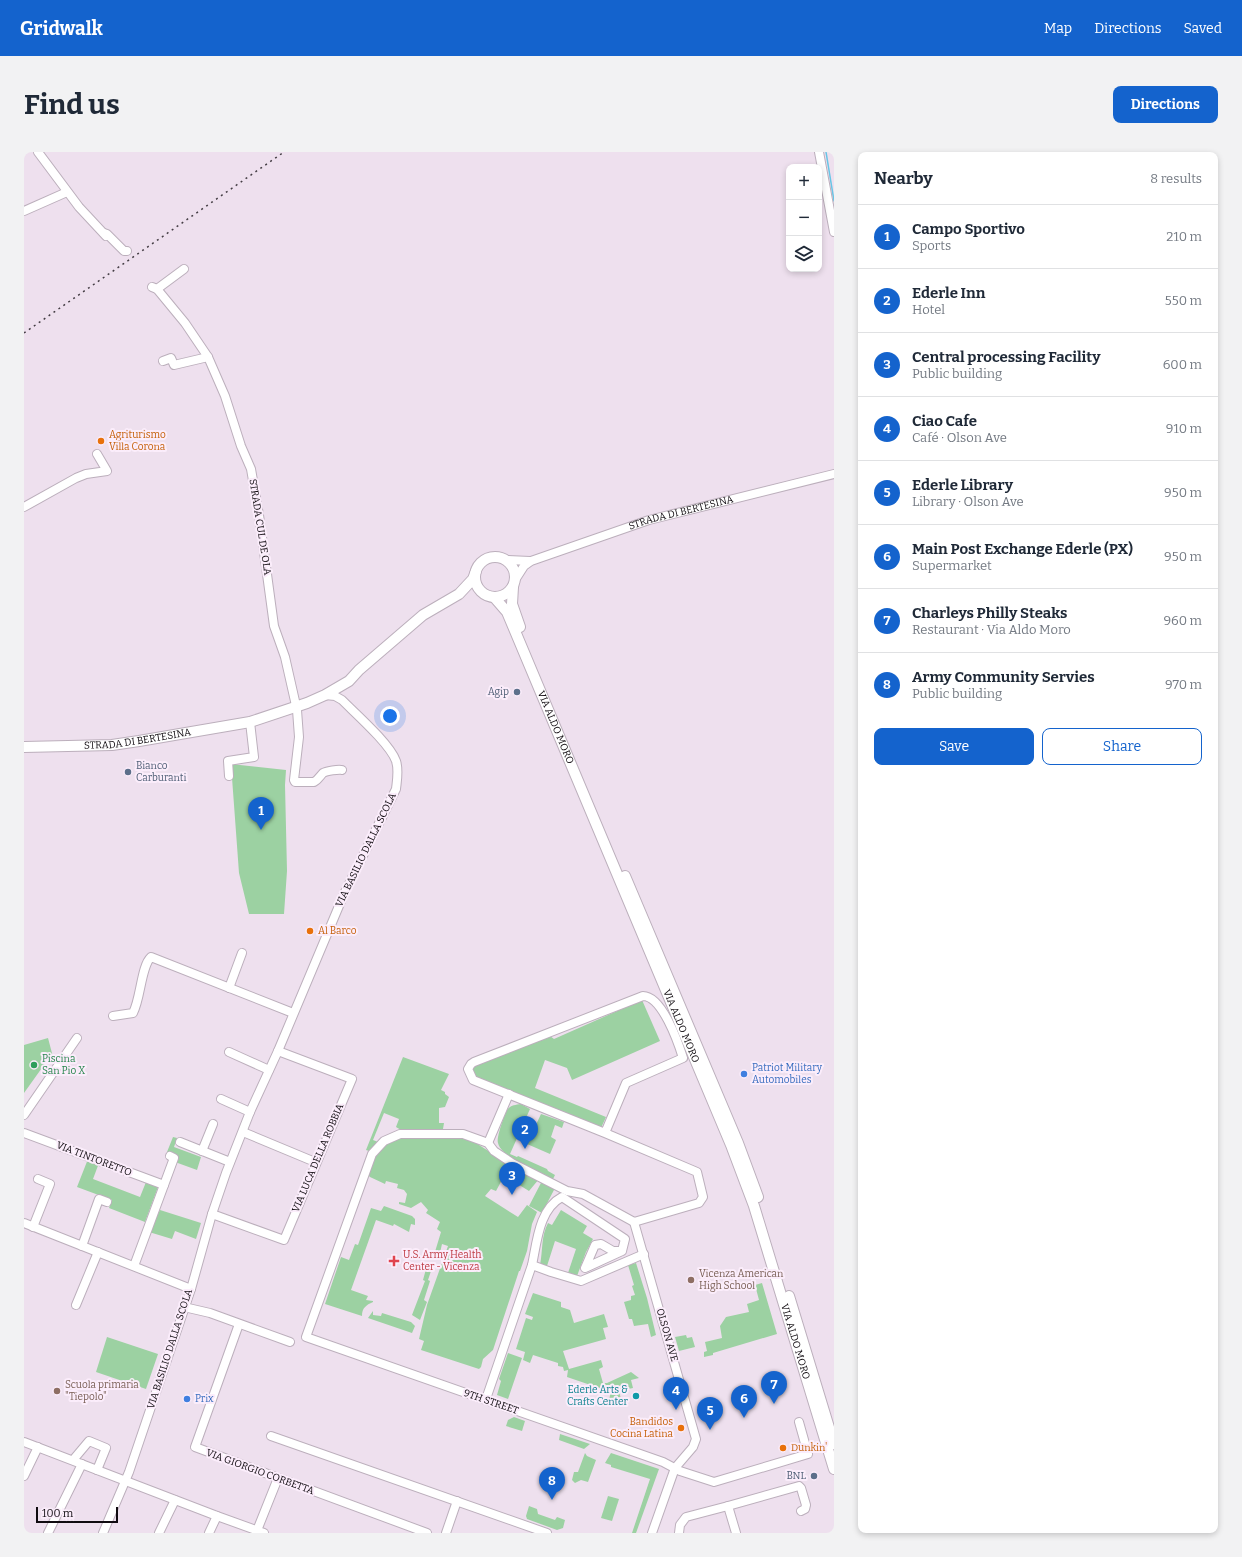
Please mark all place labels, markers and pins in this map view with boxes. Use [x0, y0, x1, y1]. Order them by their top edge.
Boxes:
place label: Agriturismo Villa Corona [109, 429, 166, 453]
marker: Agriturismo Villa Corona [96, 436, 106, 446]
place label: Agip [488, 686, 509, 698]
marker: Agip [512, 687, 522, 697]
place label: Bianco Carburanti [136, 760, 186, 784]
marker: Bianco Carburanti [123, 767, 133, 777]
pin: 1 [248, 797, 274, 830]
place label: Al Barco [318, 925, 357, 937]
marker: Al Barco [305, 926, 315, 936]
place label: Piscina San Pio X [42, 1053, 85, 1077]
marker: Piscina San Pio X [29, 1060, 39, 1070]
place label: Patriot Military Automobiles [752, 1062, 823, 1086]
marker: Patriot Military Automobiles [739, 1069, 749, 1079]
pin: 2 [512, 1116, 538, 1149]
pin: 3 [499, 1162, 525, 1195]
place label: U.S. Army Health Center - Vicenza [403, 1249, 482, 1273]
marker: U.S. Army Health Center - Vicenza [388, 1255, 400, 1267]
place label: Vicenza American High School [699, 1268, 784, 1292]
marker: Vicenza American High School [686, 1275, 696, 1285]
pin: 7 [761, 1371, 787, 1404]
pin: 4 [663, 1377, 689, 1410]
place label: Scuola primaria "Tiepolo" [65, 1379, 139, 1403]
place label: Ederle Arts & Crafts Center [567, 1384, 629, 1408]
pin: 6 [731, 1385, 757, 1418]
marker: Scuola primaria "Tiepolo" [52, 1386, 62, 1396]
marker: Ederle Arts & Crafts Center [631, 1391, 641, 1401]
place label: Prix [195, 1393, 214, 1405]
marker: Prix [182, 1394, 192, 1404]
pin: 5 [697, 1397, 723, 1430]
place label: Bandidos Cocina Latina [610, 1416, 674, 1440]
marker: Bandidos Cocina Latina [676, 1423, 686, 1433]
place label: Dunkin' [791, 1442, 827, 1454]
marker: Dunkin' [778, 1443, 788, 1453]
pin: 8 [539, 1467, 565, 1500]
place label: BNL [786, 1470, 806, 1482]
marker: BNL [809, 1471, 819, 1481]

